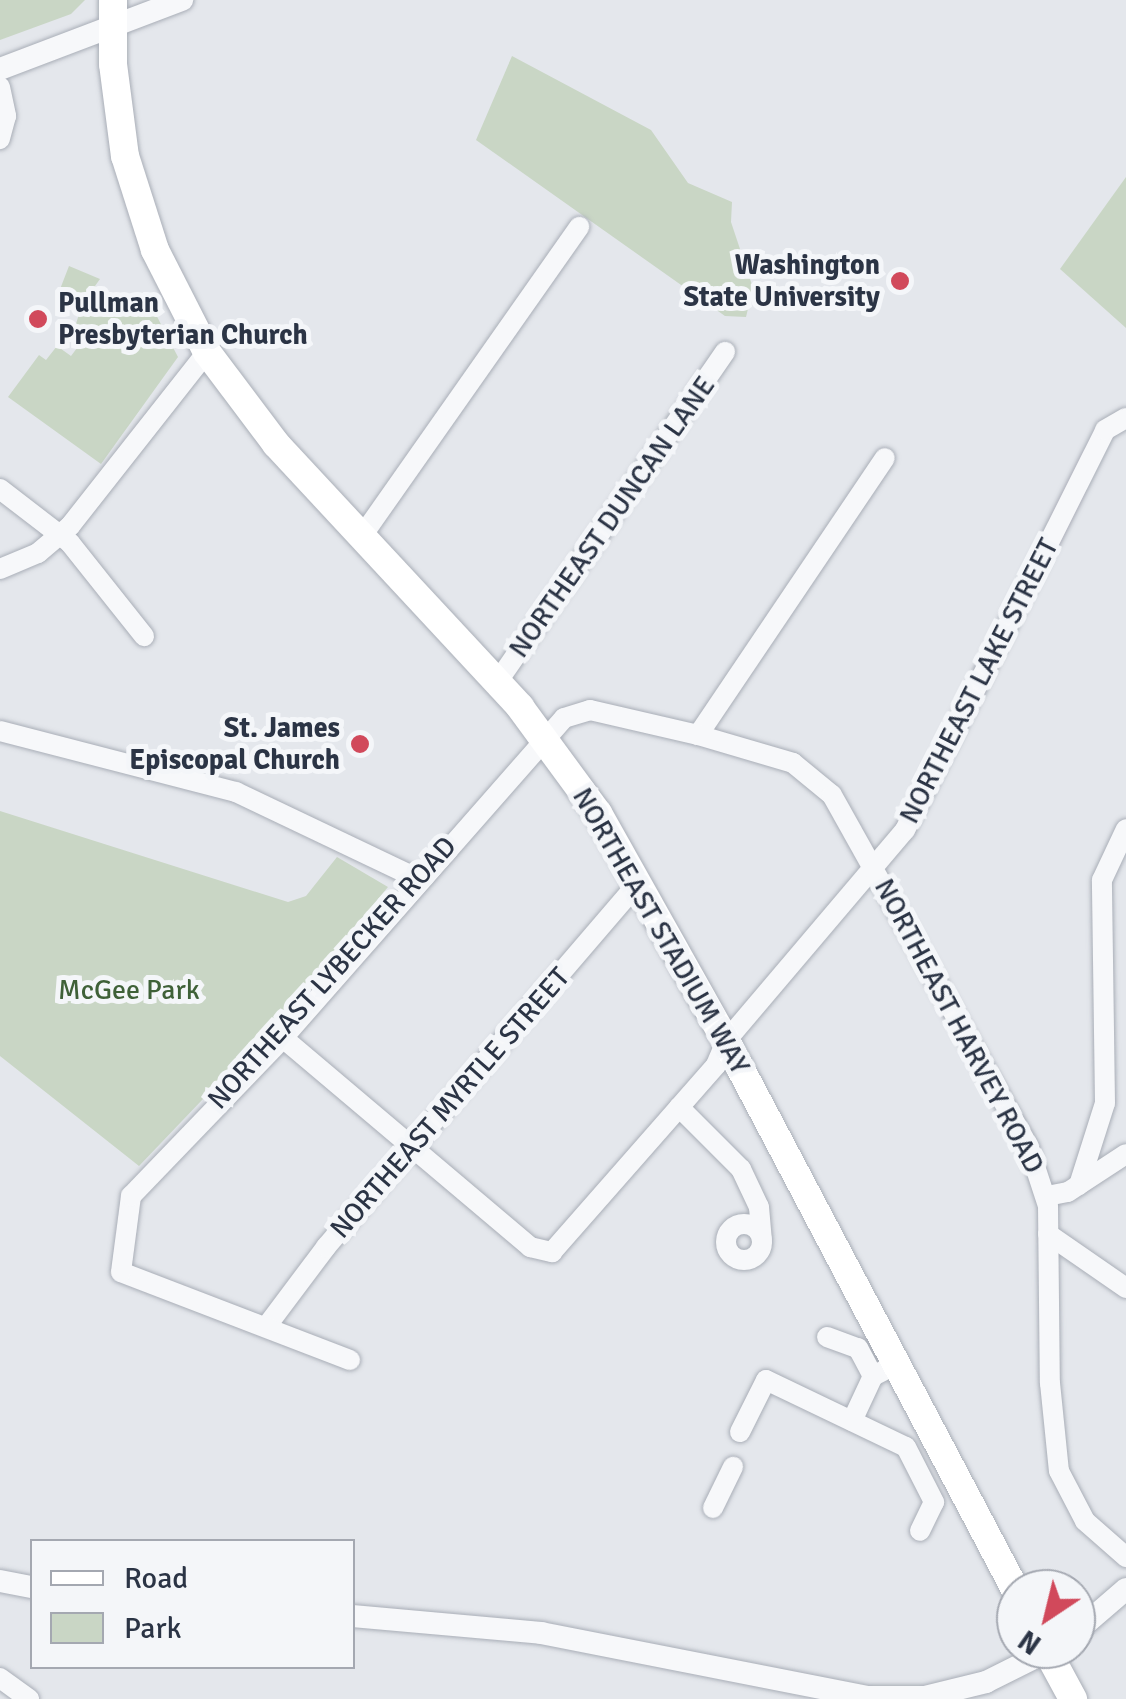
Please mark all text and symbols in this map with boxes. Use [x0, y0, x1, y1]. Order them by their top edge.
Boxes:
place label: Washington State University [683, 248, 880, 314]
marker: Washington State University [889, 270, 911, 292]
place label: Pullman Presbyterian Church [58, 286, 308, 352]
marker: Pullman Presbyterian Church [27, 308, 49, 330]
street label: NORTHEAST DUNCAN LANE [502, 370, 722, 664]
street label: NORTHEAST LAKE STREET [892, 533, 1066, 829]
place label: St. James Episcopal Church [129, 711, 340, 777]
marker: St. James Episcopal Church [349, 733, 371, 755]
street label: NORTHEAST STADIUM WAY [565, 782, 757, 1080]
street label: NORTHEAST LYBECKER ROAD [201, 830, 463, 1116]
street label: NORTHEAST HARVEY ROAD [867, 873, 1051, 1179]
street label: NORTHEAST MYRTLE STREET [323, 961, 577, 1245]
park label: McGee Park [58, 973, 200, 1007]
legend [30, 1539, 355, 1669]
text: Road [124, 1560, 188, 1597]
north arrow [996, 1569, 1096, 1669]
text: Park [124, 1610, 182, 1647]
text: N [1012, 1622, 1048, 1661]

